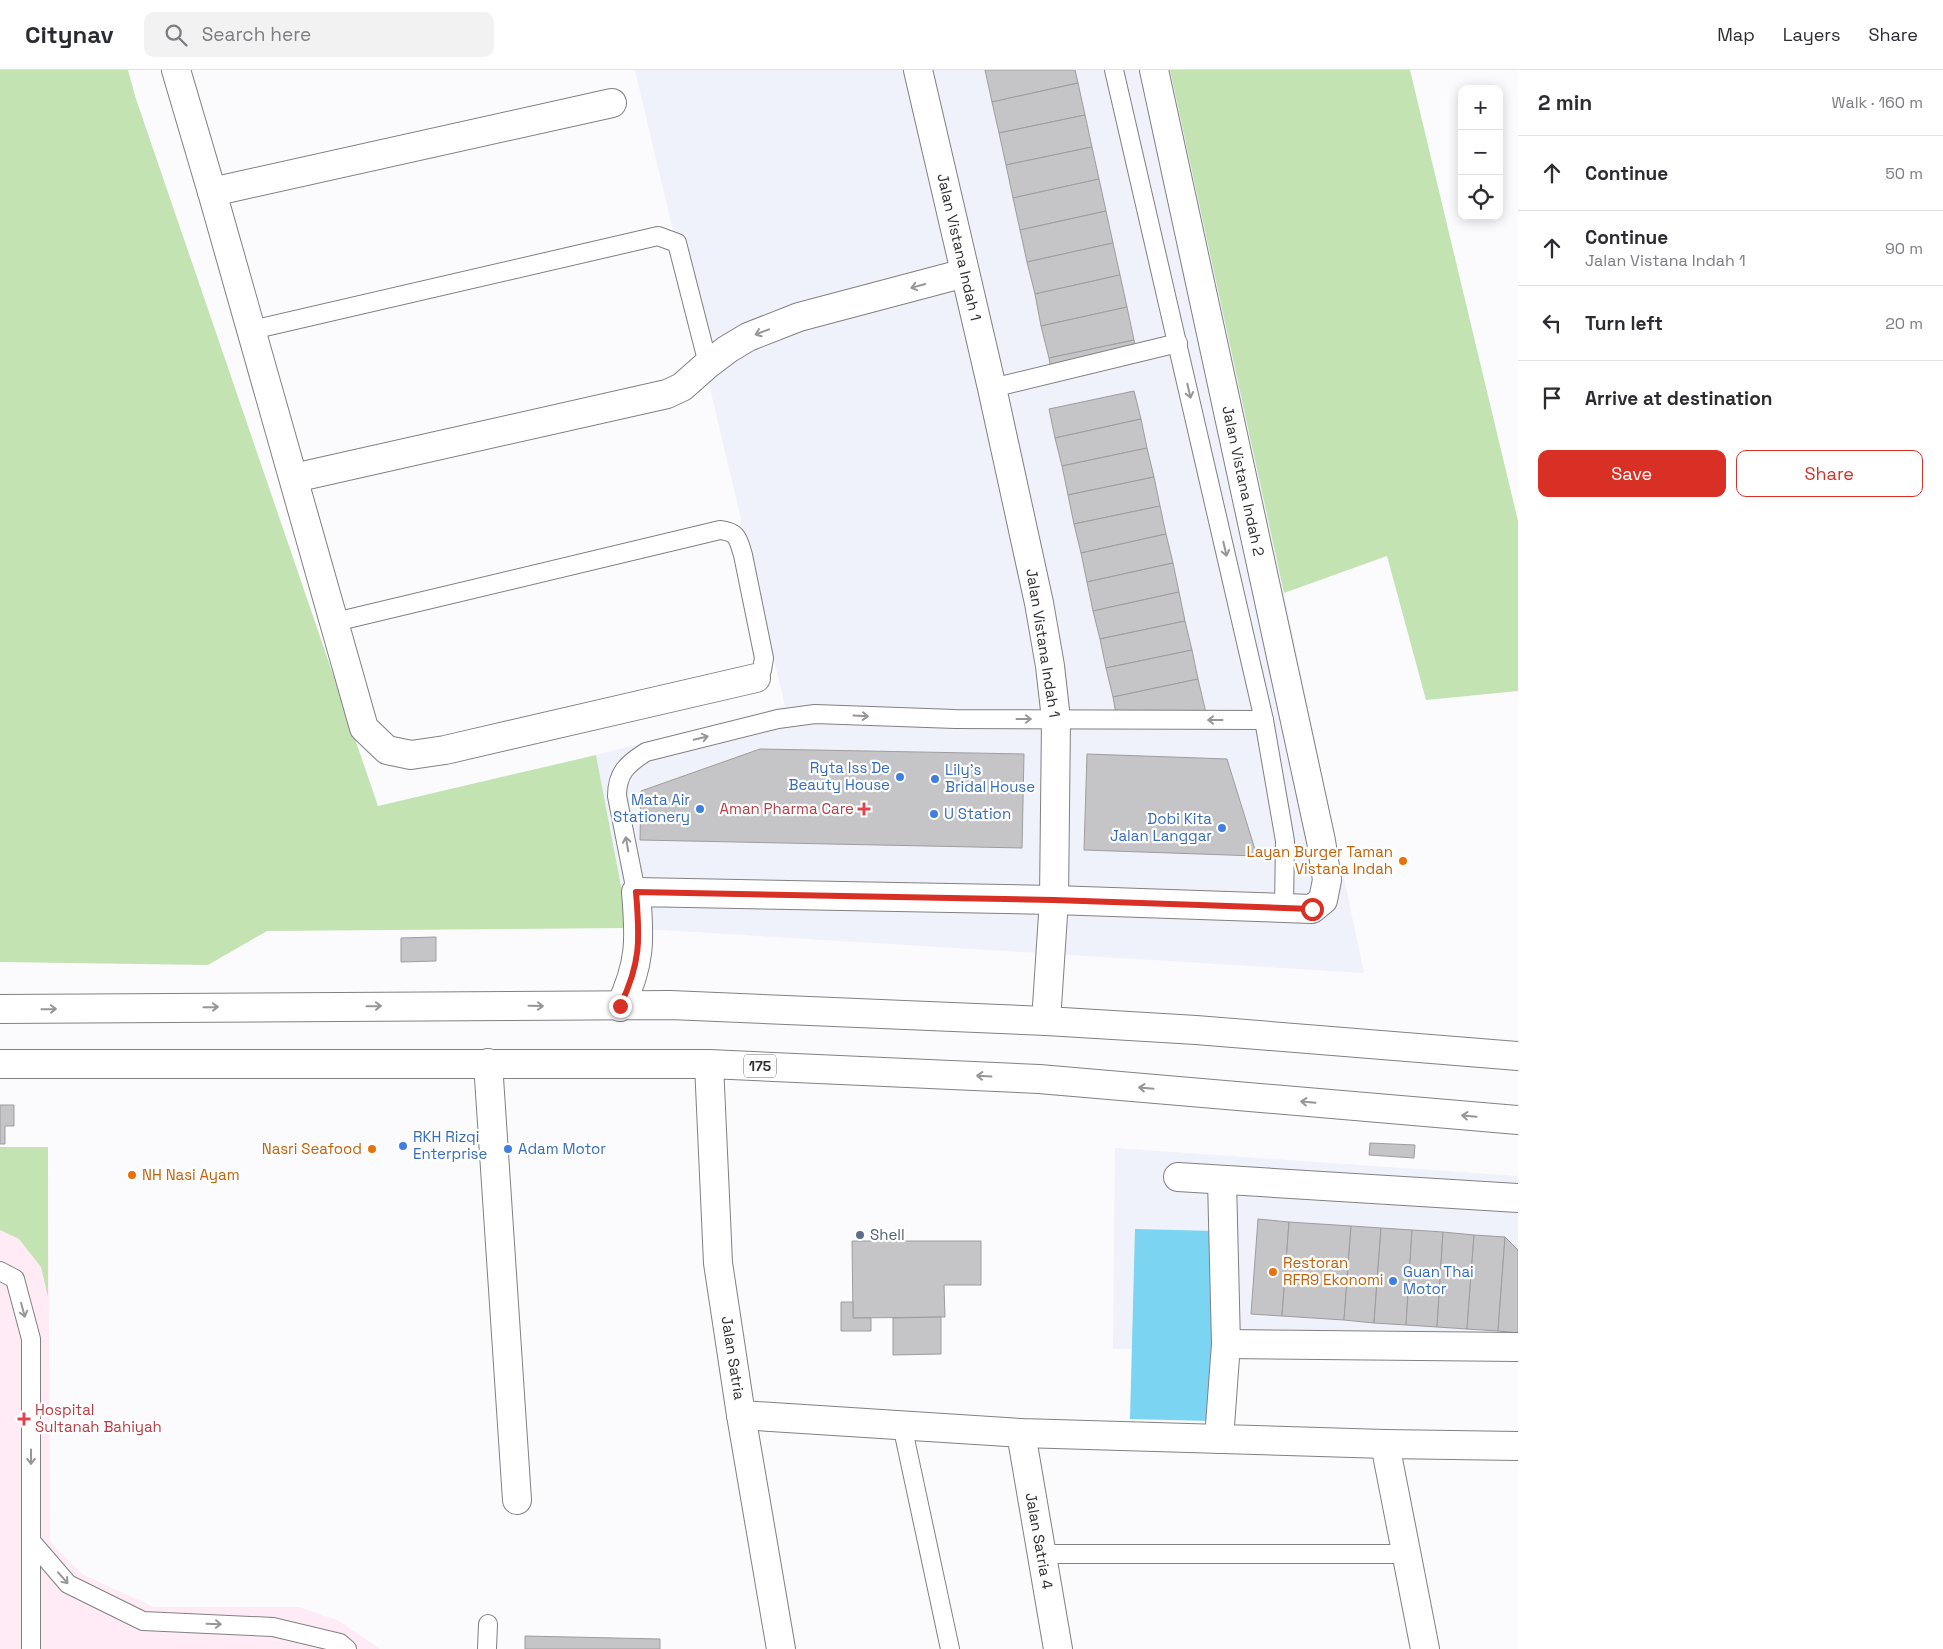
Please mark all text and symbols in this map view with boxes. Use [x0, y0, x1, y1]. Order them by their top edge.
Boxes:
search box [144, 12, 494, 57]
text: Citynav [25, 19, 114, 50]
icon: search [162, 21, 190, 49]
text: Search here [202, 22, 311, 47]
text: Map [1717, 23, 1755, 46]
text: Layers [1783, 23, 1840, 46]
text: Share [1868, 23, 1918, 46]
map controls [1458, 85, 1503, 220]
button: + [1458, 85, 1503, 130]
text: 2 min [1538, 89, 1592, 116]
text: Walk · 160 m [1832, 92, 1923, 113]
button: − [1458, 130, 1503, 175]
icon: ahead [1538, 159, 1566, 187]
text: Continue [1585, 161, 1668, 186]
text: 50 m [1885, 163, 1923, 184]
street label: Jalan Vistana Indah 1 [933, 171, 986, 322]
button: locate [1458, 175, 1503, 220]
text: Continue [1585, 225, 1668, 250]
icon: ahead [1538, 234, 1566, 262]
text: 90 m [1885, 238, 1923, 259]
text: Jalan Vistana Indah 1 [1585, 250, 1746, 271]
one-way arrow [910, 282, 926, 291]
icon: left [1538, 309, 1566, 337]
text: Turn left [1585, 311, 1663, 336]
text: 20 m [1885, 313, 1923, 334]
one-way arrow [755, 327, 770, 337]
one-way arrow [1185, 382, 1194, 398]
icon: arrive [1538, 384, 1566, 412]
text: Arrive at destination [1585, 386, 1773, 411]
street label: Jalan Vistana Indah 2 [1218, 404, 1269, 558]
button: Save [1538, 450, 1726, 497]
button: Share [1736, 450, 1923, 497]
one-way arrow [1221, 541, 1230, 557]
street label: Jalan Vistana Indah 1 [1022, 567, 1065, 719]
one-way arrow [853, 711, 869, 720]
one-way arrow [1015, 714, 1031, 724]
one-way arrow [1208, 715, 1224, 724]
one-way arrow [693, 733, 709, 742]
place label: Ryta Iss De Beauty House [789, 758, 890, 794]
place label: Lily's Bridal House [945, 760, 1035, 796]
marker: Ryta Iss De Beauty House [894, 771, 906, 783]
marker: Lily's Bridal House [929, 773, 941, 785]
place label: Mata Air Stationery [613, 790, 690, 826]
place label: Aman Pharma Care [720, 799, 854, 818]
marker: Mata Air Stationery [694, 803, 706, 815]
marker: Aman Pharma Care [858, 803, 870, 815]
place label: U Station [944, 804, 1011, 823]
marker: U Station [928, 808, 940, 820]
place label: Dobi Kita Jalan Langgar [1110, 809, 1212, 845]
marker: Dobi Kita Jalan Langgar [1216, 822, 1228, 834]
one-way arrow [622, 836, 632, 852]
place label: Layan Burger Taman Vistana Indah [1247, 842, 1393, 878]
marker: Layan Burger Taman Vistana Indah [1397, 855, 1409, 867]
route start [1301, 898, 1324, 921]
route end [609, 995, 632, 1018]
one-way arrow [365, 1001, 381, 1011]
one-way arrow [528, 1001, 544, 1011]
one-way arrow [202, 1002, 219, 1012]
one-way arrow [40, 1004, 56, 1014]
road number: 175 [744, 1054, 776, 1078]
one-way arrow [976, 1072, 992, 1081]
one-way arrow [1138, 1084, 1154, 1093]
one-way arrow [1300, 1098, 1316, 1107]
one-way arrow [1462, 1112, 1478, 1121]
place label: RKH Rizqi Enterprise [413, 1127, 487, 1163]
place label: Nasri Seafood [262, 1139, 362, 1158]
place label: Adam Motor [518, 1139, 606, 1158]
marker: RKH Rizqi Enterprise [397, 1140, 409, 1152]
marker: Nasri Seafood [366, 1143, 378, 1155]
marker: Adam Motor [502, 1143, 514, 1155]
place label: NH Nasi Ayam [142, 1165, 240, 1184]
marker: NH Nasi Ayam [126, 1169, 138, 1181]
place label: Shell [870, 1225, 905, 1244]
marker: Shell [854, 1229, 866, 1241]
place label: Restoran RFR9 Ekonomi [1283, 1253, 1384, 1289]
place label: Guan Thai Motor [1403, 1262, 1474, 1298]
marker: Restoran RFR9 Ekonomi [1267, 1266, 1279, 1278]
marker: Guan Thai Motor [1387, 1275, 1399, 1287]
one-way arrow [19, 1301, 28, 1317]
street label: Jalan Satria [717, 1315, 750, 1402]
place label: Hospital Sultanah Bahiyah [35, 1400, 162, 1436]
marker: Hospital Sultanah Bahiyah [17, 1412, 31, 1426]
one-way arrow [26, 1448, 36, 1464]
street label: Jalan Satria 4 [1022, 1491, 1057, 1591]
one-way arrow [57, 1571, 69, 1584]
one-way arrow [205, 1620, 221, 1629]

